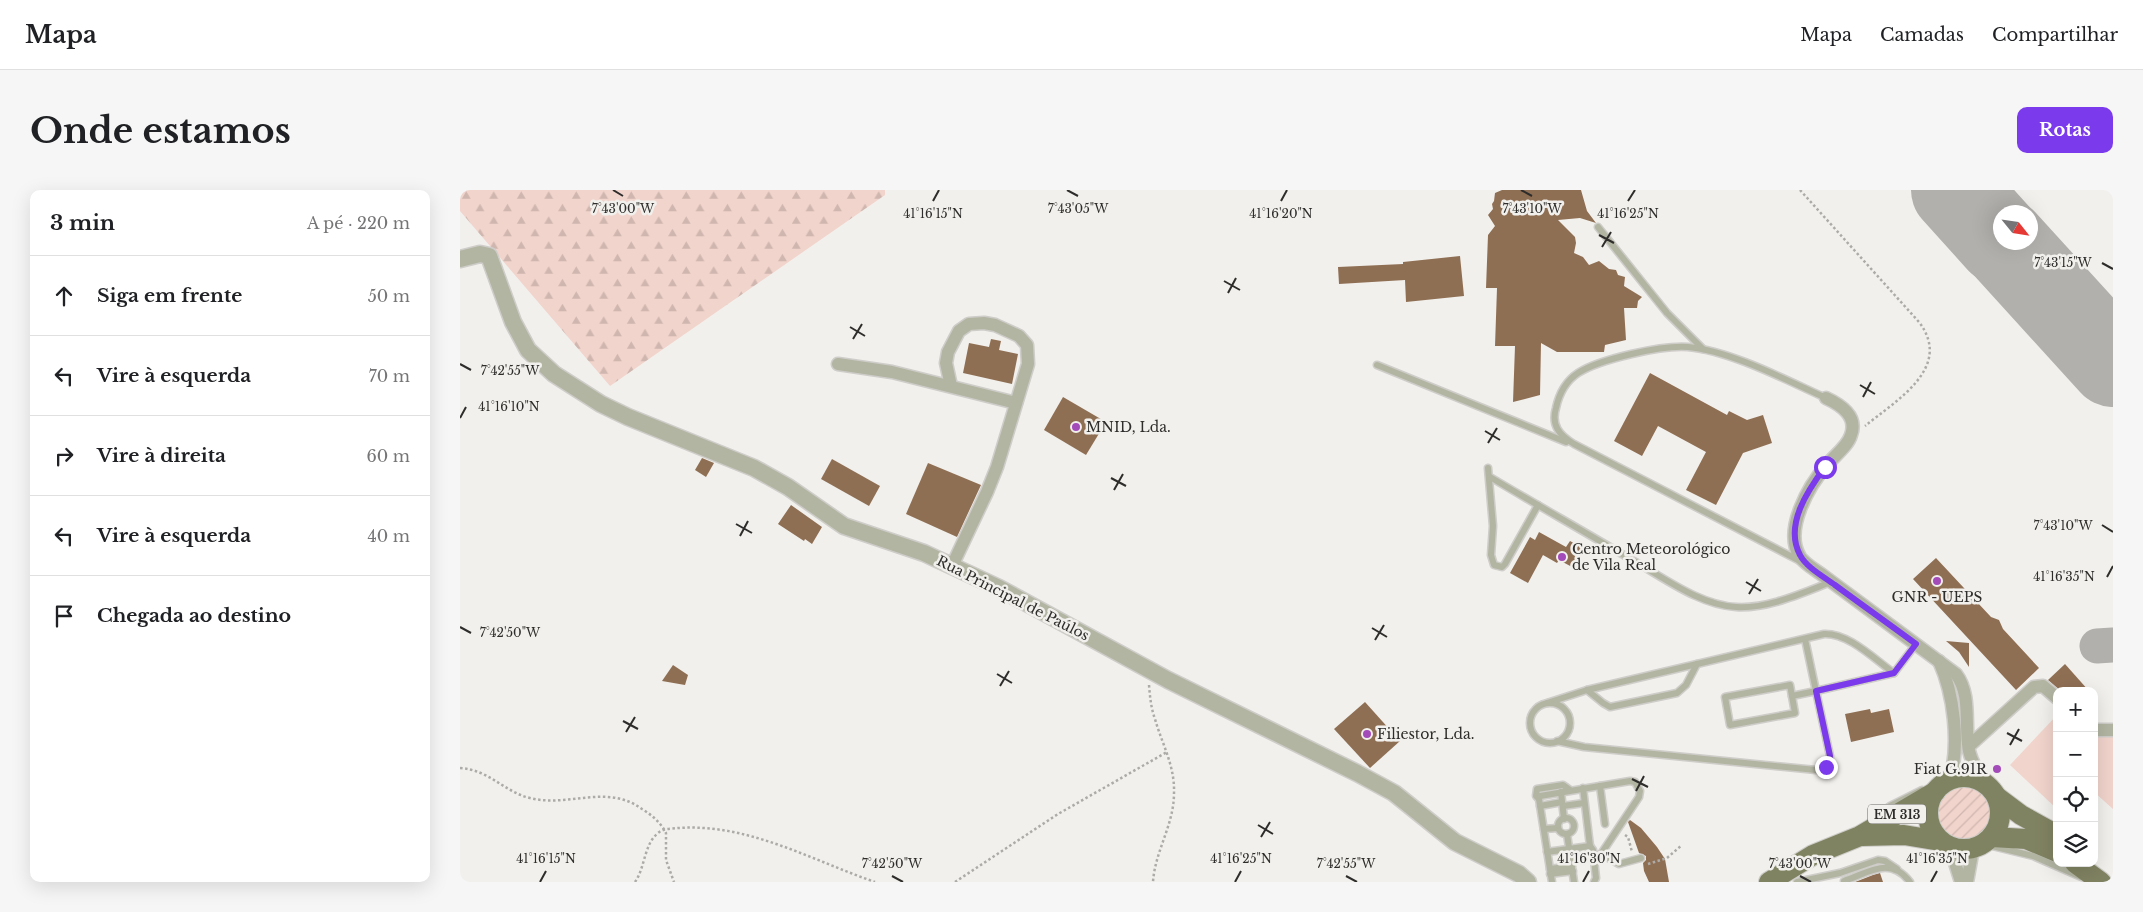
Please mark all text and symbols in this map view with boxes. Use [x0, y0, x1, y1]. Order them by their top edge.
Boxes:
text: Mapa [25, 20, 97, 49]
text: Mapa [1800, 24, 1852, 46]
text: Camadas [1880, 24, 1964, 46]
text: Compartilhar [1992, 24, 2118, 46]
button: Rotas [2017, 107, 2113, 153]
text: Onde estamos [30, 109, 291, 152]
text: 7°43'00"W [592, 201, 655, 216]
text: 7°43'05"W [1048, 201, 1109, 216]
text: 7°43'10"W [1502, 201, 1562, 216]
north arrow [1993, 205, 2038, 250]
text: 41°16'15"N [903, 206, 963, 221]
text: 41°16'20"N [1249, 206, 1313, 221]
text: 41°16'25"N [1597, 206, 1659, 221]
text: 3 min [50, 210, 115, 236]
text: A pé · 220 m [307, 213, 410, 233]
text: 7°43'15"W [2034, 255, 2093, 270]
icon: ahead [50, 282, 78, 310]
text: Siga em frente [97, 284, 242, 307]
text: 50 m [368, 286, 410, 306]
icon: left [50, 362, 78, 390]
text: 7°42'55"W [481, 363, 540, 378]
text: Vire à esquerda [97, 364, 251, 387]
text: 70 m [369, 366, 410, 386]
text: 41°16'10"N [478, 399, 540, 414]
place label: MNID, Lda. [1086, 418, 1171, 436]
marker: MNID, Lda. [1070, 421, 1082, 433]
icon: right [50, 442, 78, 470]
text: Vire à direita [97, 444, 226, 467]
text: 60 m [367, 446, 410, 466]
route start [1814, 456, 1837, 479]
text: 7°43'10"W [2033, 518, 2093, 533]
icon: left [50, 522, 78, 550]
text: Vire à esquerda [97, 524, 251, 547]
text: 40 m [367, 526, 410, 546]
place label: Centro Meteorológico de Vila Real [1572, 540, 1731, 574]
marker: Centro Meteorológico de Vila Real [1556, 551, 1568, 563]
street label: Rua Principal de Paúlos [934, 552, 1092, 644]
text: 41°16'35"N [2033, 569, 2095, 584]
marker: GNR - UEPS [1931, 575, 1943, 587]
place label: GNR - UEPS [1892, 588, 1982, 606]
icon: arrive [50, 602, 78, 630]
text: Chegada ao destino [97, 604, 291, 627]
text: 7°42'50"W [480, 625, 541, 640]
map controls [2053, 687, 2098, 867]
button: + [2053, 687, 2098, 732]
place label: Filiestor, Lda. [1377, 725, 1474, 743]
marker: Filiestor, Lda. [1361, 728, 1373, 740]
button: − [2053, 732, 2098, 777]
route end [1815, 756, 1838, 779]
place label: Fiat G.91R [1914, 760, 1988, 778]
marker: Fiat G.91R [1991, 763, 2003, 775]
button: locate [2053, 777, 2098, 822]
road number: EM 313 [1868, 804, 1926, 824]
button: layers [2053, 822, 2098, 867]
text: 41°16'15"N [516, 851, 576, 866]
text: 41°16'25"N [1210, 851, 1272, 866]
text: 41°16'30"N [1557, 851, 1621, 866]
text: 41°16'35"N [1906, 851, 1968, 866]
text: 7°42'50"W [862, 856, 923, 871]
text: 7°42'55"W [1317, 856, 1376, 871]
text: 7°43'00"W [1769, 856, 1832, 871]

